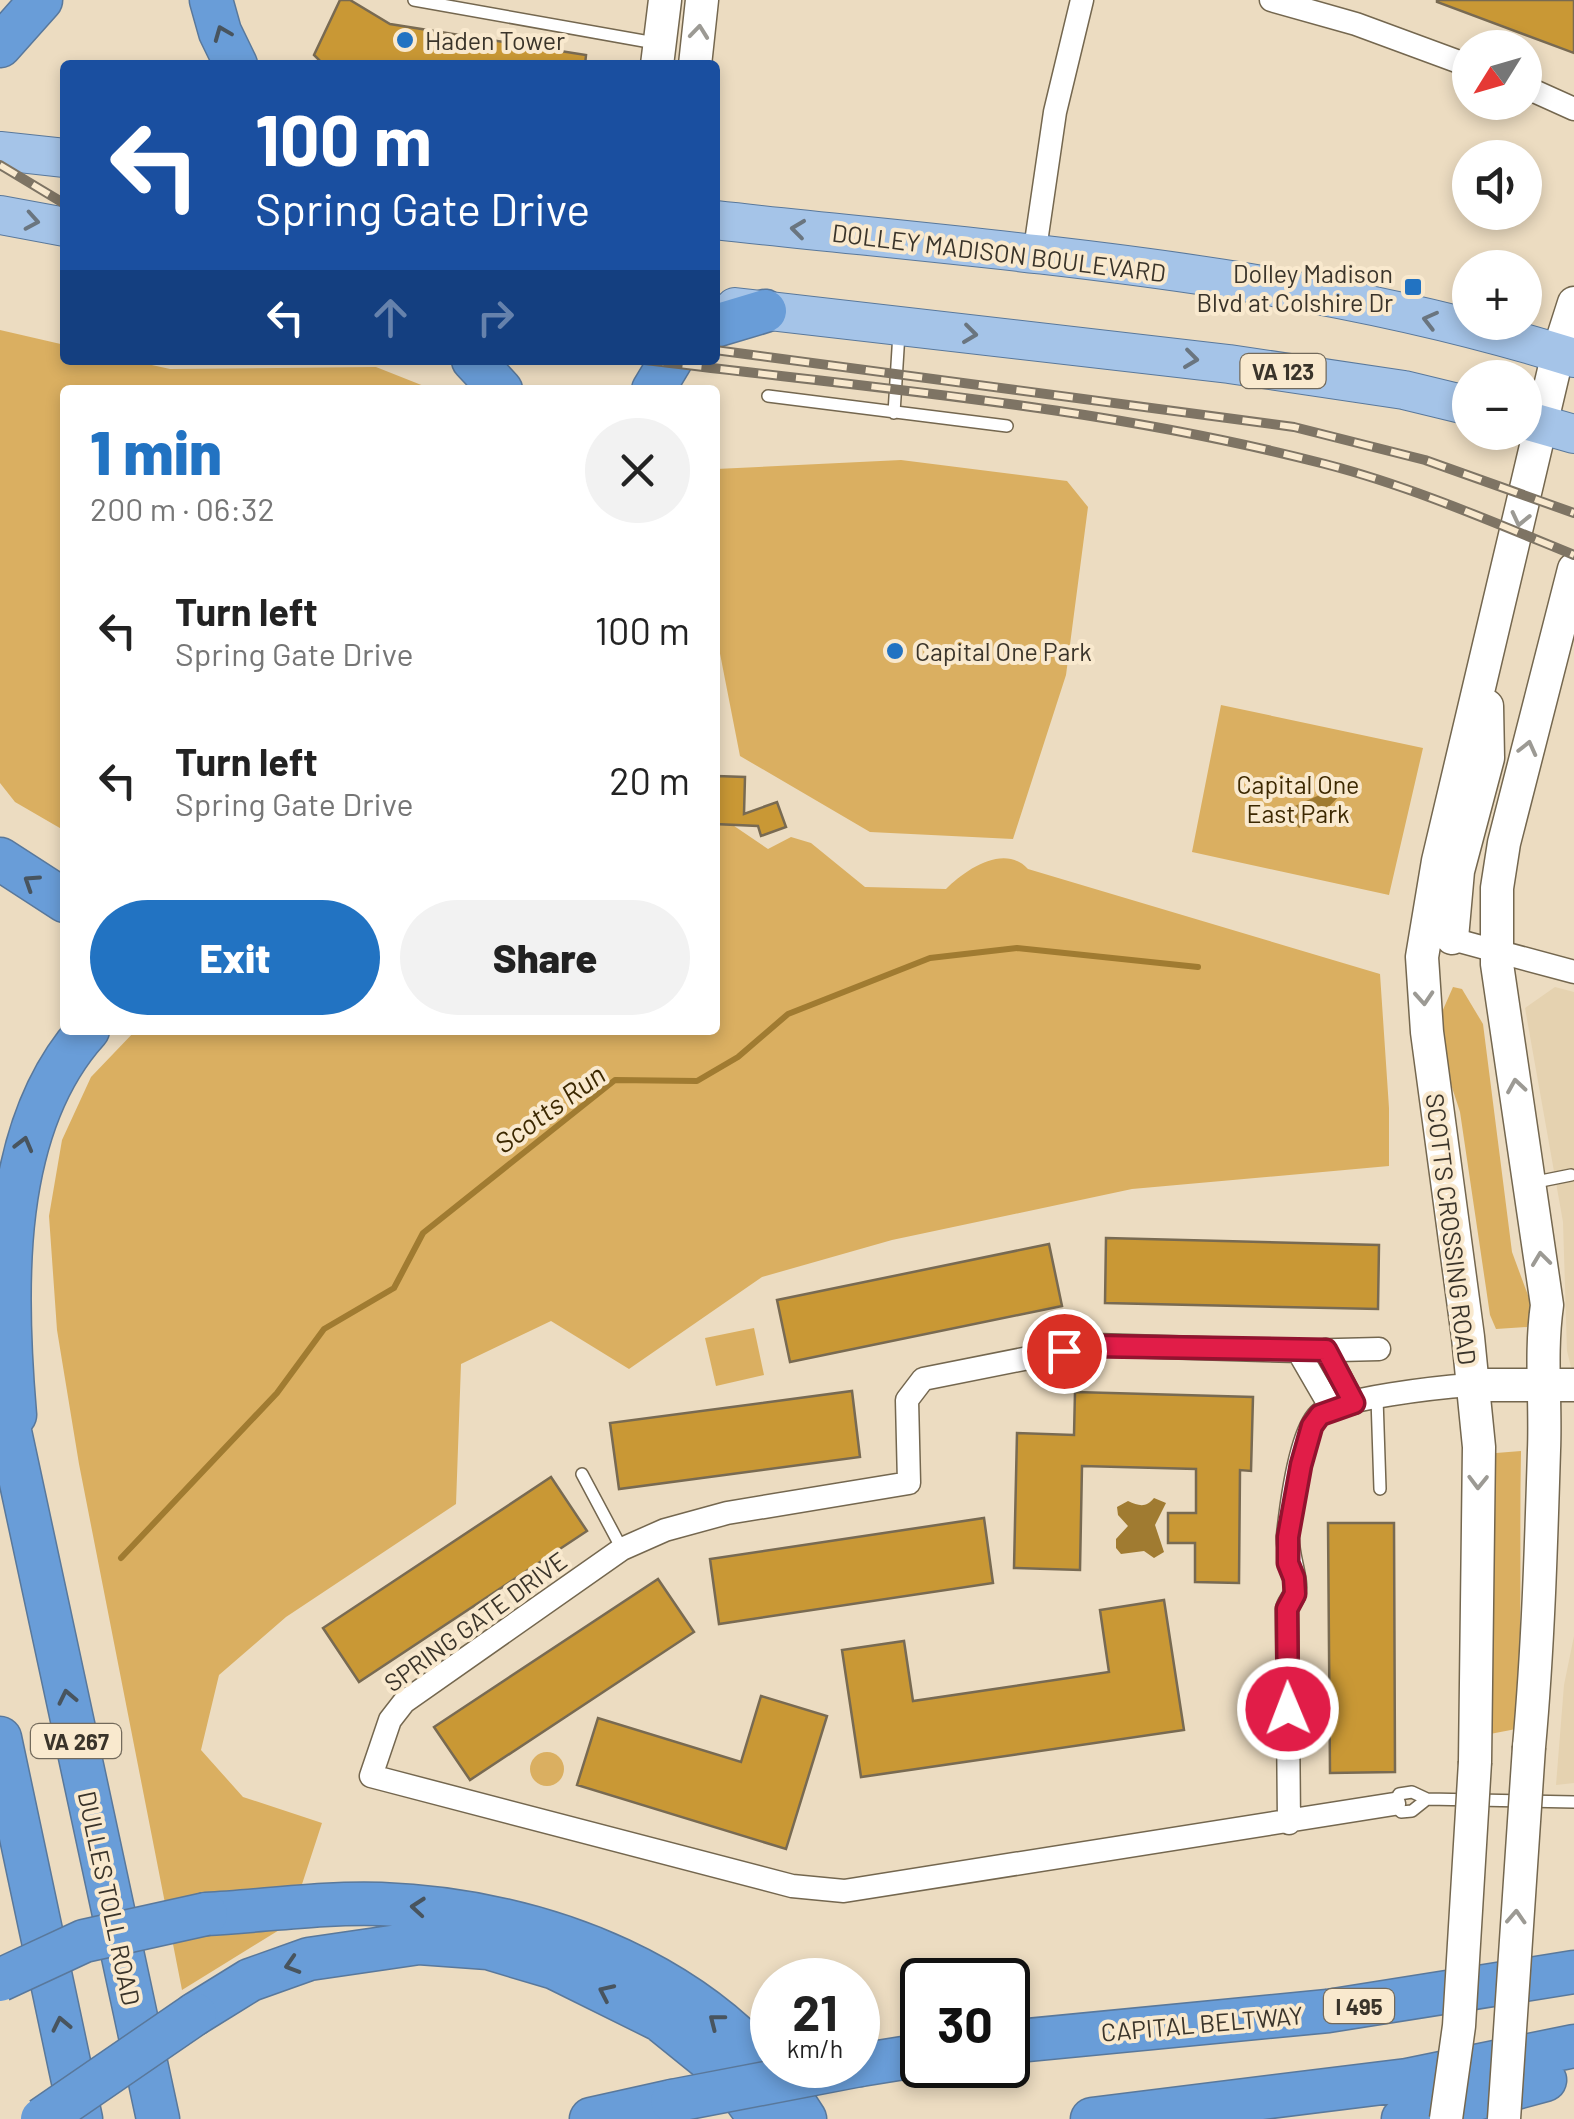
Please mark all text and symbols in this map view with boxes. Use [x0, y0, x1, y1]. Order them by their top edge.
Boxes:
one-way arrow [687, 24, 709, 40]
one-way arrow [214, 25, 234, 43]
place label: Haden Tower [425, 25, 565, 55]
marker: Haden Tower [394, 29, 416, 51]
north arrow [1452, 30, 1542, 120]
map controls [1452, 30, 1542, 450]
text: 100 m [255, 96, 432, 180]
icon: left [90, 100, 220, 230]
button: sound [1452, 140, 1542, 230]
text: Spring Gate Drive [255, 181, 590, 235]
one-way arrow [24, 210, 41, 231]
street label: DOLLEY MADISON BOULEVARD [830, 217, 1168, 287]
one-way arrow [790, 219, 806, 240]
button: + [1452, 250, 1542, 340]
place label: Dolley Madison Blvd at Colshire Dr [1196, 258, 1393, 317]
marker: Dolley Madison Blvd at Colshire Dr [1402, 276, 1424, 298]
icon: left [258, 290, 313, 345]
icon: ahead [363, 290, 418, 345]
icon: right [468, 290, 523, 345]
one-way arrow [1422, 310, 1439, 331]
one-way arrow [962, 323, 978, 344]
one-way arrow [1183, 348, 1199, 369]
road number: VA 123 [1240, 354, 1326, 388]
button: − [1452, 360, 1542, 450]
text: 1 min [90, 415, 222, 487]
button: close [585, 418, 690, 523]
text: 200 m · 06:32 [90, 489, 275, 527]
one-way arrow [1511, 510, 1532, 527]
text: Turn left [175, 588, 318, 634]
icon: left [90, 603, 145, 658]
text: 100 m [595, 607, 690, 653]
text: Spring Gate Drive [175, 634, 413, 672]
place label: Capital One Park [915, 636, 1092, 666]
marker: Capital One Park [884, 640, 906, 662]
text: Turn left [175, 738, 318, 784]
one-way arrow [1516, 740, 1537, 757]
icon: left [90, 753, 145, 808]
text: 20 m [609, 757, 690, 803]
park label: Capital One East Park [1237, 769, 1359, 828]
text: Spring Gate Drive [175, 784, 413, 822]
one-way arrow [24, 876, 42, 895]
button: Exit [90, 900, 380, 1015]
button: Share [400, 900, 690, 1015]
one-way arrow [1412, 991, 1434, 1007]
water label: Scotts Run [487, 1056, 611, 1160]
one-way arrow [1506, 1078, 1527, 1095]
street label: SCOTTS CROSSING ROAD [1420, 1091, 1484, 1367]
one-way arrow [12, 1136, 33, 1153]
one-way arrow [1532, 1250, 1553, 1267]
pin [1022, 1309, 1107, 1394]
icon: arrive [1037, 1324, 1092, 1379]
one-way arrow [1467, 1474, 1489, 1490]
street label: SPRING GATE DRIVE [378, 1545, 572, 1697]
position arrow [1236, 1657, 1340, 1761]
one-way arrow [58, 1689, 79, 1706]
road number: VA 267 [31, 1724, 121, 1758]
street label: DULLES TOLL ROAD [73, 1788, 147, 2008]
one-way arrow [409, 1897, 425, 1918]
one-way arrow [1505, 1908, 1526, 1924]
one-way arrow [284, 1953, 301, 1973]
speed limit sign: 30 [900, 1958, 1030, 2088]
text: 21 [792, 1981, 838, 2041]
one-way arrow [598, 1984, 616, 2004]
road number: I 495 [1324, 1989, 1394, 2023]
street label: CAPITAL BELTWAY [1100, 1999, 1304, 2047]
one-way arrow [51, 2016, 72, 2033]
one-way arrow [710, 2016, 728, 2033]
text: km/h [787, 2033, 843, 2063]

